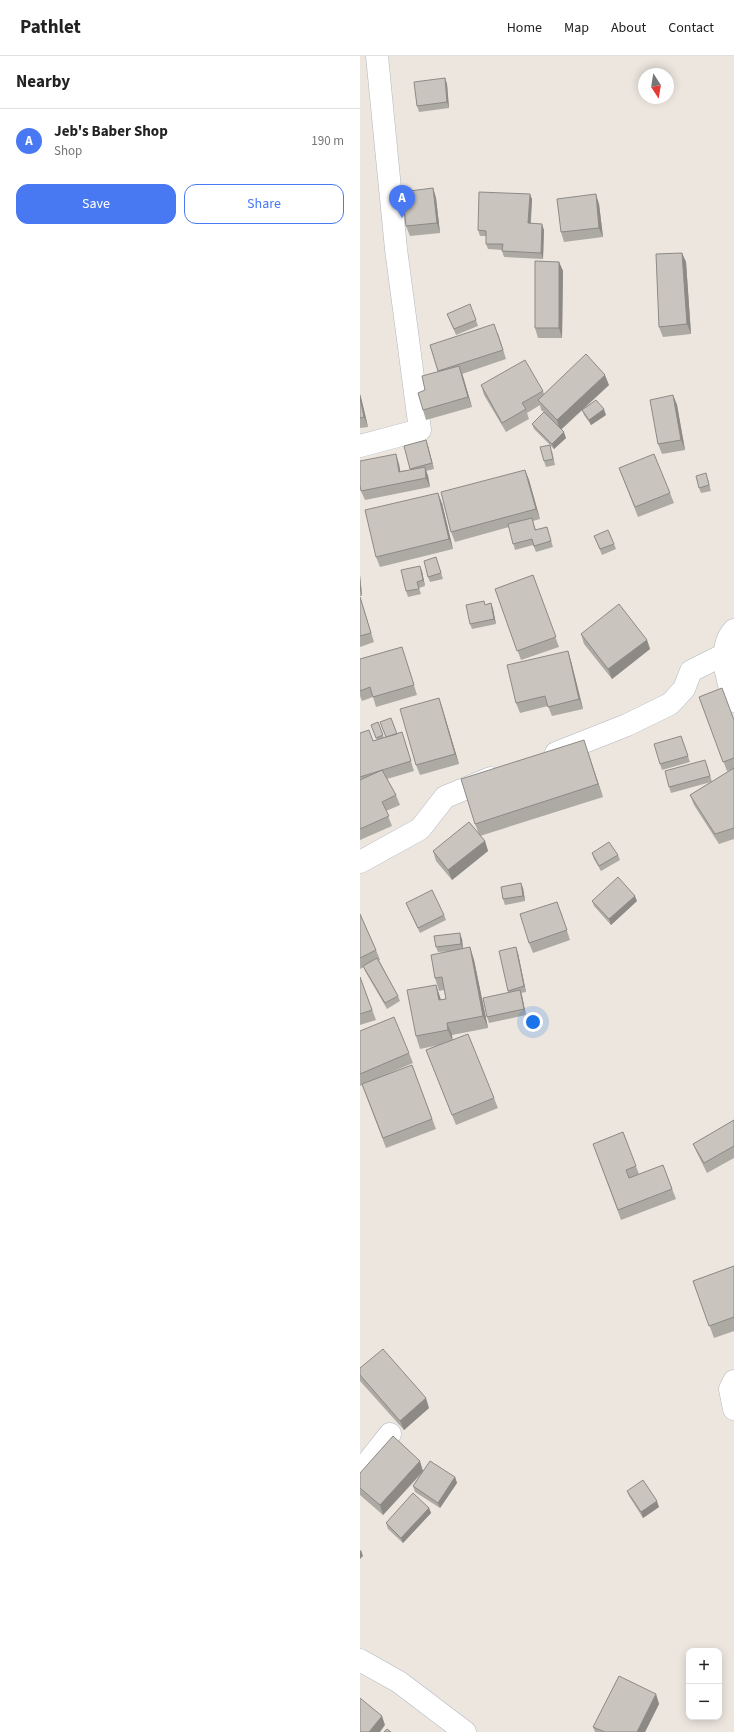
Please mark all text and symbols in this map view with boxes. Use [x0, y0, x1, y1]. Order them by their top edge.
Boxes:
text: Pathlet [20, 14, 81, 41]
text: Home [507, 18, 542, 38]
text: Map [564, 18, 589, 38]
text: About [611, 18, 646, 38]
text: Contact [668, 18, 714, 38]
north arrow [638, 68, 674, 104]
text: Nearby [16, 70, 70, 94]
text: Jeb's Baber Shop [54, 121, 168, 142]
text: A [25, 132, 33, 150]
text: 190 m [311, 132, 344, 150]
text: Shop [54, 142, 82, 160]
button: Save [16, 184, 176, 224]
button: Share [184, 184, 344, 224]
pin: A [389, 185, 415, 218]
your location [523, 1012, 543, 1032]
map controls [686, 1648, 722, 1720]
button: + [686, 1648, 722, 1684]
button: − [686, 1684, 722, 1720]

